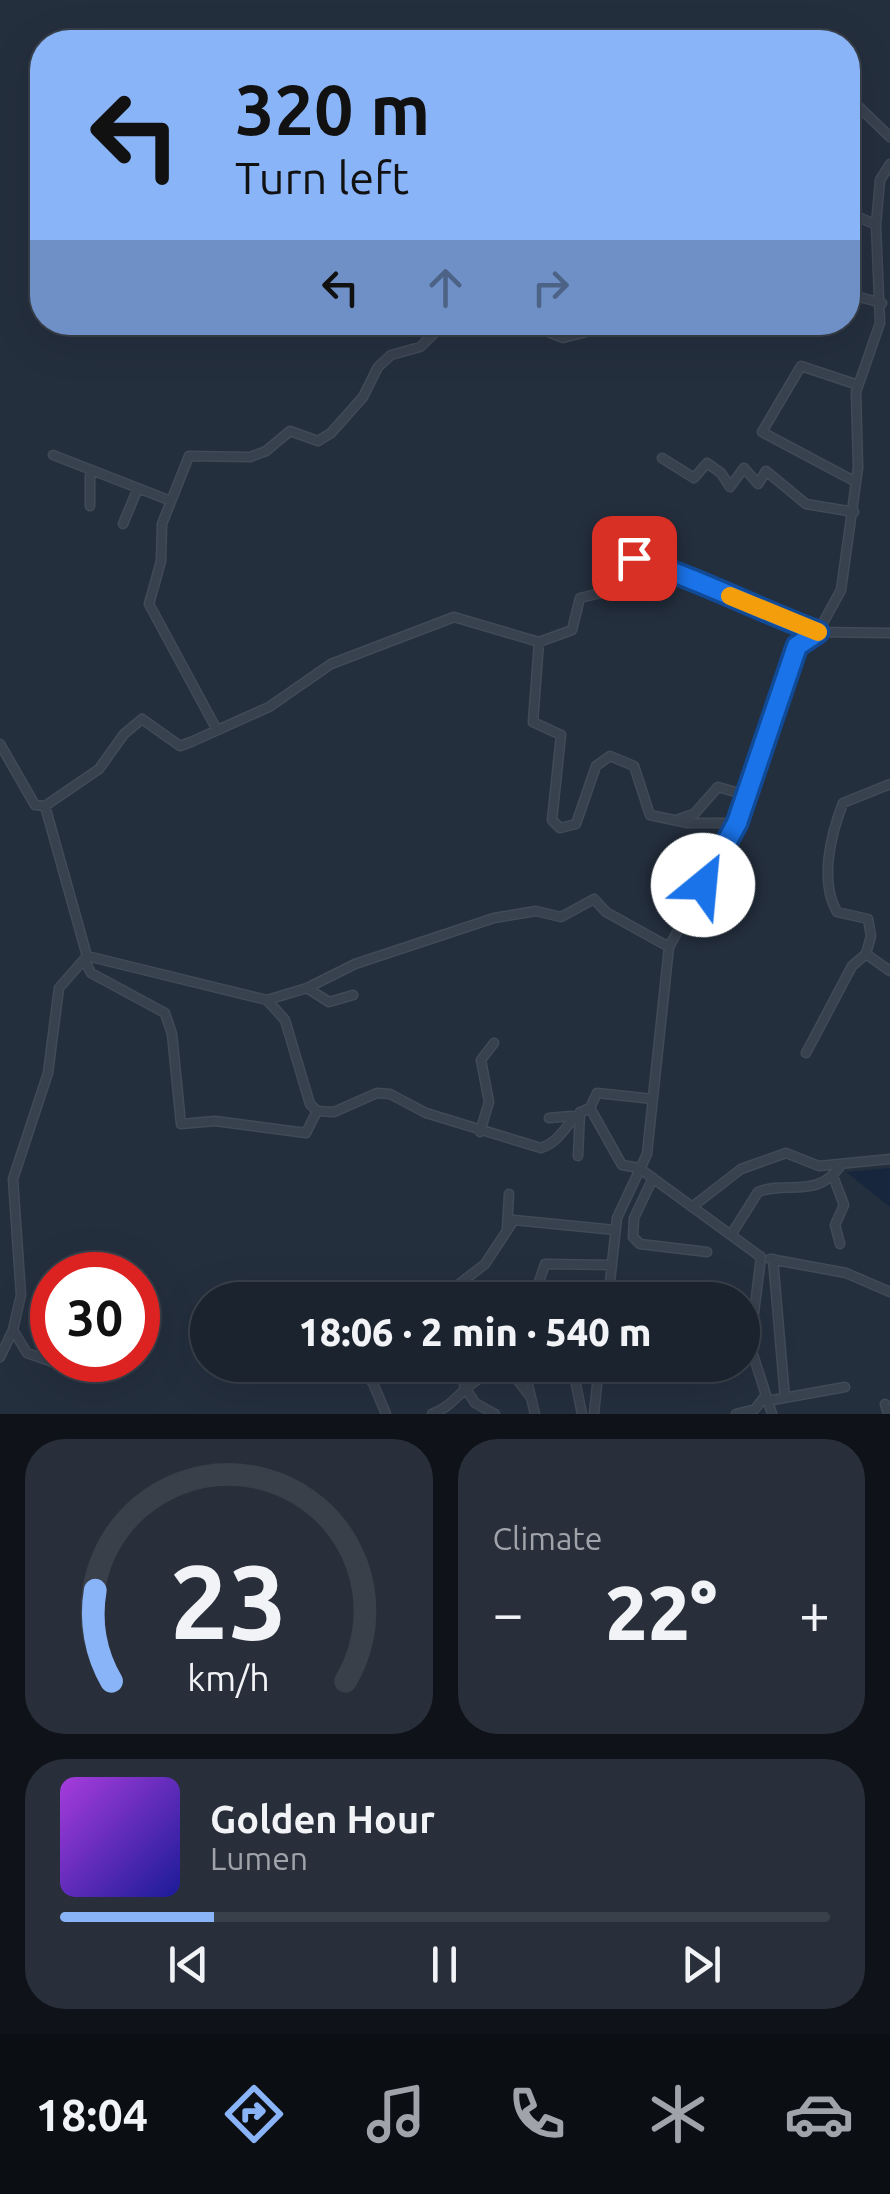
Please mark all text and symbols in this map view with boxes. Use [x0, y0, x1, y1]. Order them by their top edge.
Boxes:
icon: left [70, 70, 200, 200]
text: 320 m [235, 70, 430, 148]
text: Turn left [235, 152, 409, 203]
icon: left [313, 260, 368, 315]
icon: ahead [418, 260, 473, 315]
icon: right [523, 260, 578, 315]
pin [592, 516, 677, 601]
icon: arrive [607, 531, 662, 586]
position arrow [651, 833, 755, 937]
speed limit sign: 30 [30, 1252, 160, 1382]
text: 18:06 · 2 min · 540 m [298, 1311, 652, 1353]
text: Climate [493, 1520, 603, 1556]
text: 23 [170, 1542, 287, 1659]
text: 22° [605, 1570, 717, 1654]
text: − [493, 1582, 524, 1643]
text: + [799, 1582, 830, 1643]
text: km/h [187, 1658, 270, 1698]
text: Golden Hour [210, 1798, 435, 1840]
text: Lumen [210, 1840, 308, 1876]
icon: previous [161, 1937, 216, 1992]
icon: pause [417, 1937, 472, 1992]
icon: next [674, 1937, 729, 1992]
icon: directions [219, 2079, 289, 2149]
icon: music [361, 2079, 431, 2149]
icon: phone [502, 2079, 572, 2149]
icon: climate [643, 2079, 713, 2149]
icon: car [784, 2079, 854, 2149]
text: 18:04 [36, 2089, 148, 2140]

